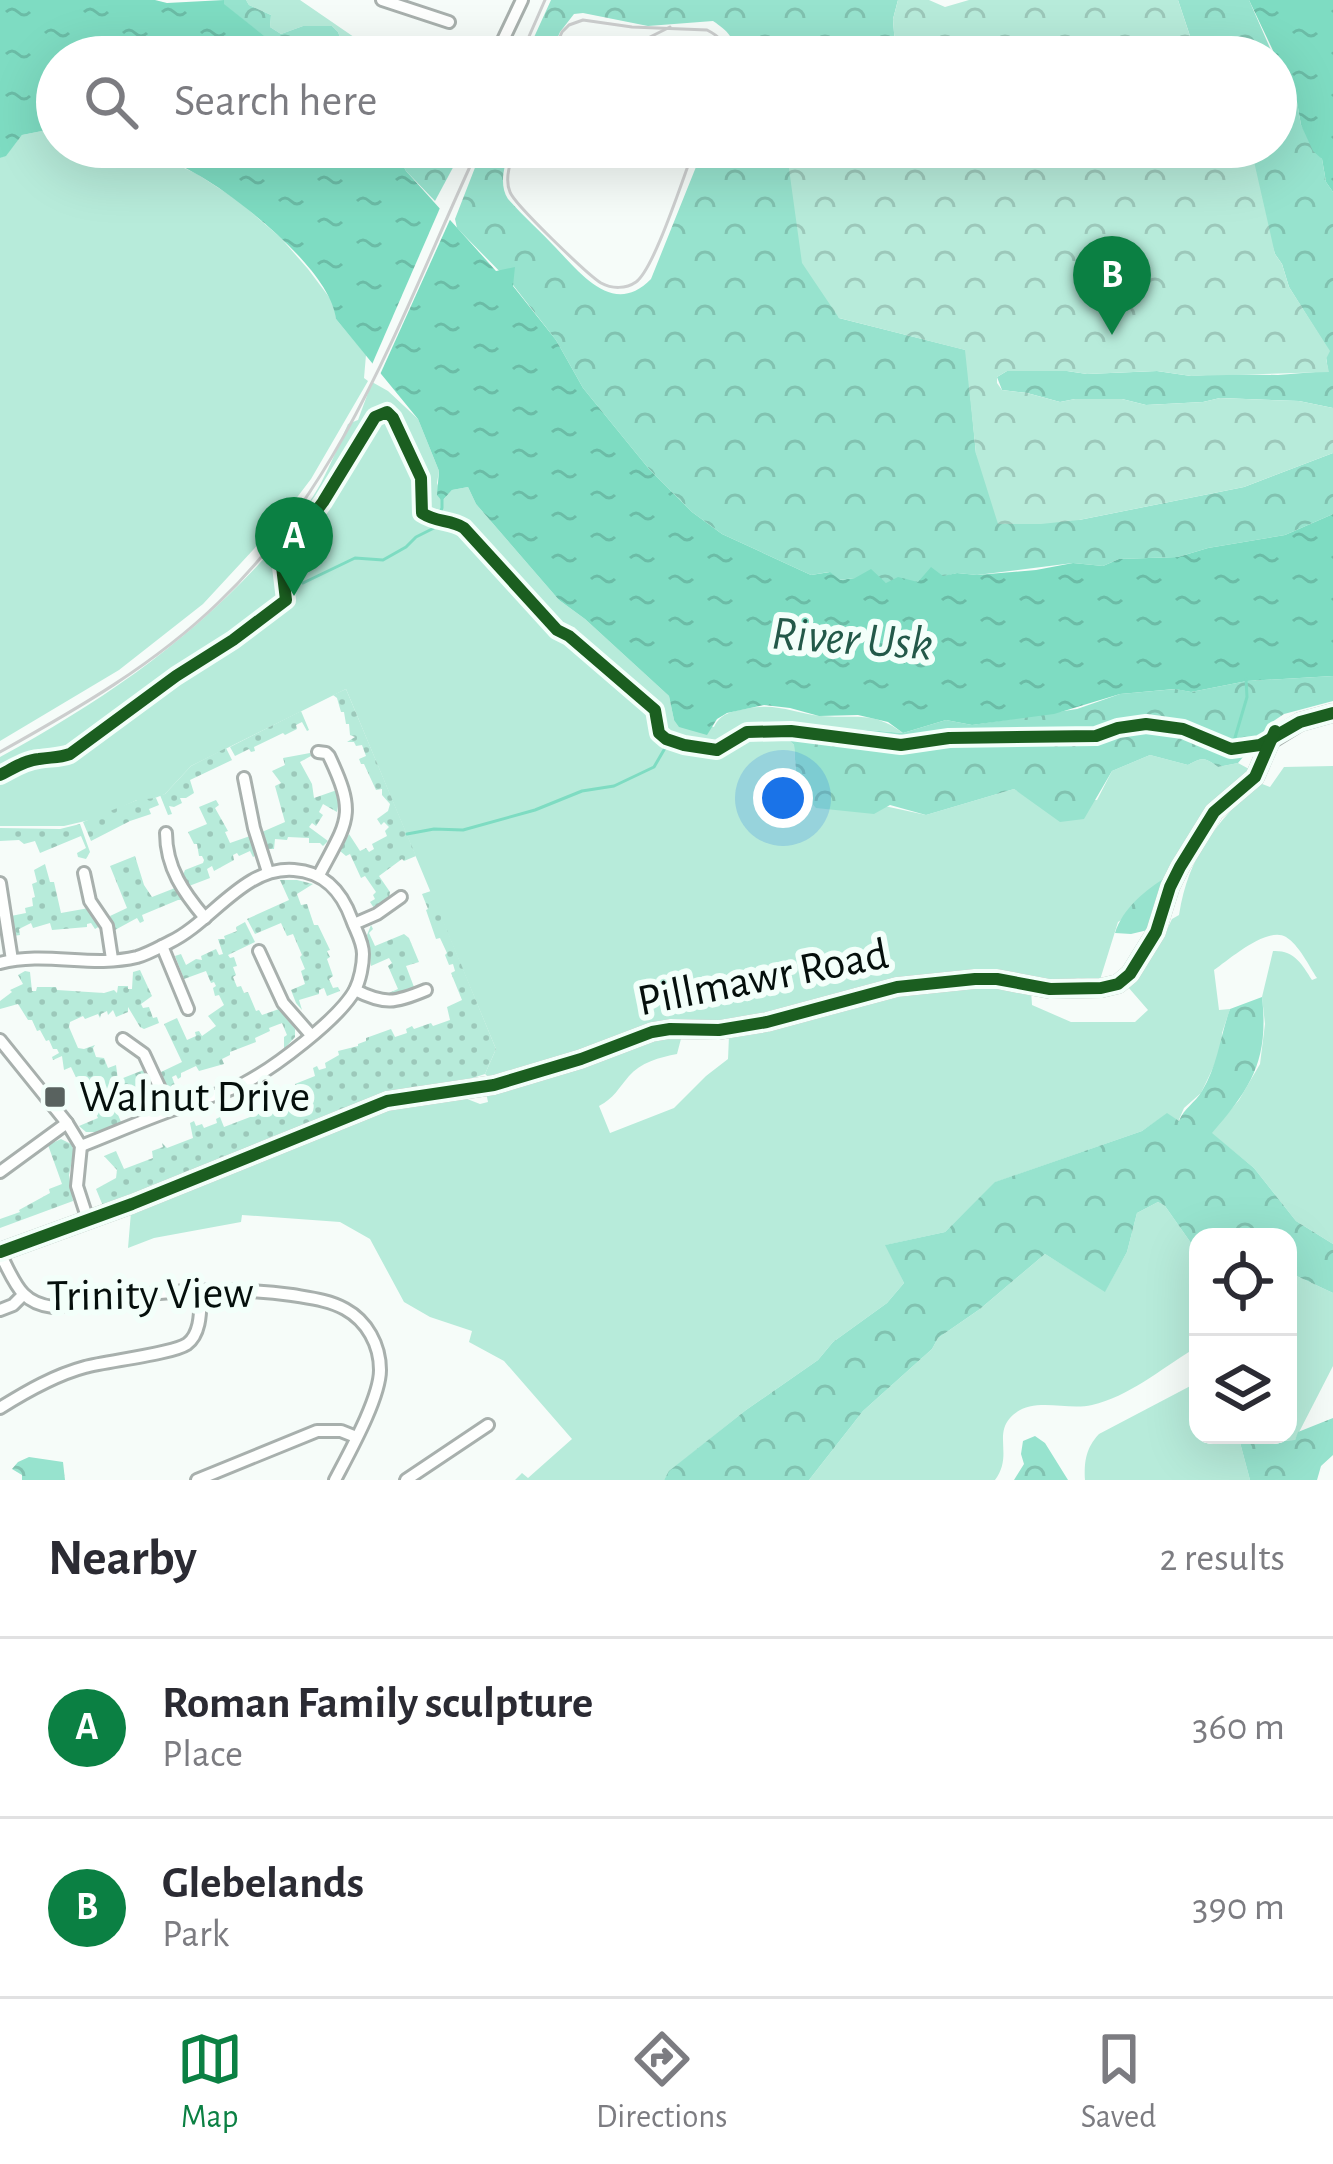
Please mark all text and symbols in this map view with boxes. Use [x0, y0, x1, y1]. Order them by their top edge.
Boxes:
search box [36, 36, 1297, 168]
icon: search [78, 69, 144, 135]
text: Search here [174, 79, 377, 124]
pin: B [1073, 236, 1151, 335]
pin: A [255, 497, 333, 596]
water label: River Usk [770, 610, 934, 670]
your location [753, 768, 813, 828]
street label: Pillmawr Road [634, 932, 892, 1024]
place label: Walnut Drive [79, 1075, 310, 1120]
marker: Walnut Drive [42, 1084, 68, 1110]
map controls [1189, 1228, 1297, 1444]
button: locate [1189, 1228, 1297, 1336]
street label: Trinity View [46, 1271, 254, 1319]
button: layers [1189, 1336, 1297, 1444]
text: Nearby [48, 1533, 197, 1584]
text: 2 results [1159, 1539, 1285, 1578]
text: Roman Family sculpture [162, 1681, 593, 1726]
text: A [75, 1708, 99, 1747]
text: 360 m [1192, 1708, 1285, 1747]
text: Place [162, 1735, 243, 1774]
text: Glebelands [162, 1861, 364, 1906]
text: B [76, 1888, 98, 1927]
text: 390 m [1192, 1888, 1285, 1927]
text: Park [162, 1915, 229, 1954]
tab: Map [177, 2026, 243, 2138]
tab: Directions [596, 2026, 727, 2138]
tab: Saved [1081, 2026, 1156, 2138]

